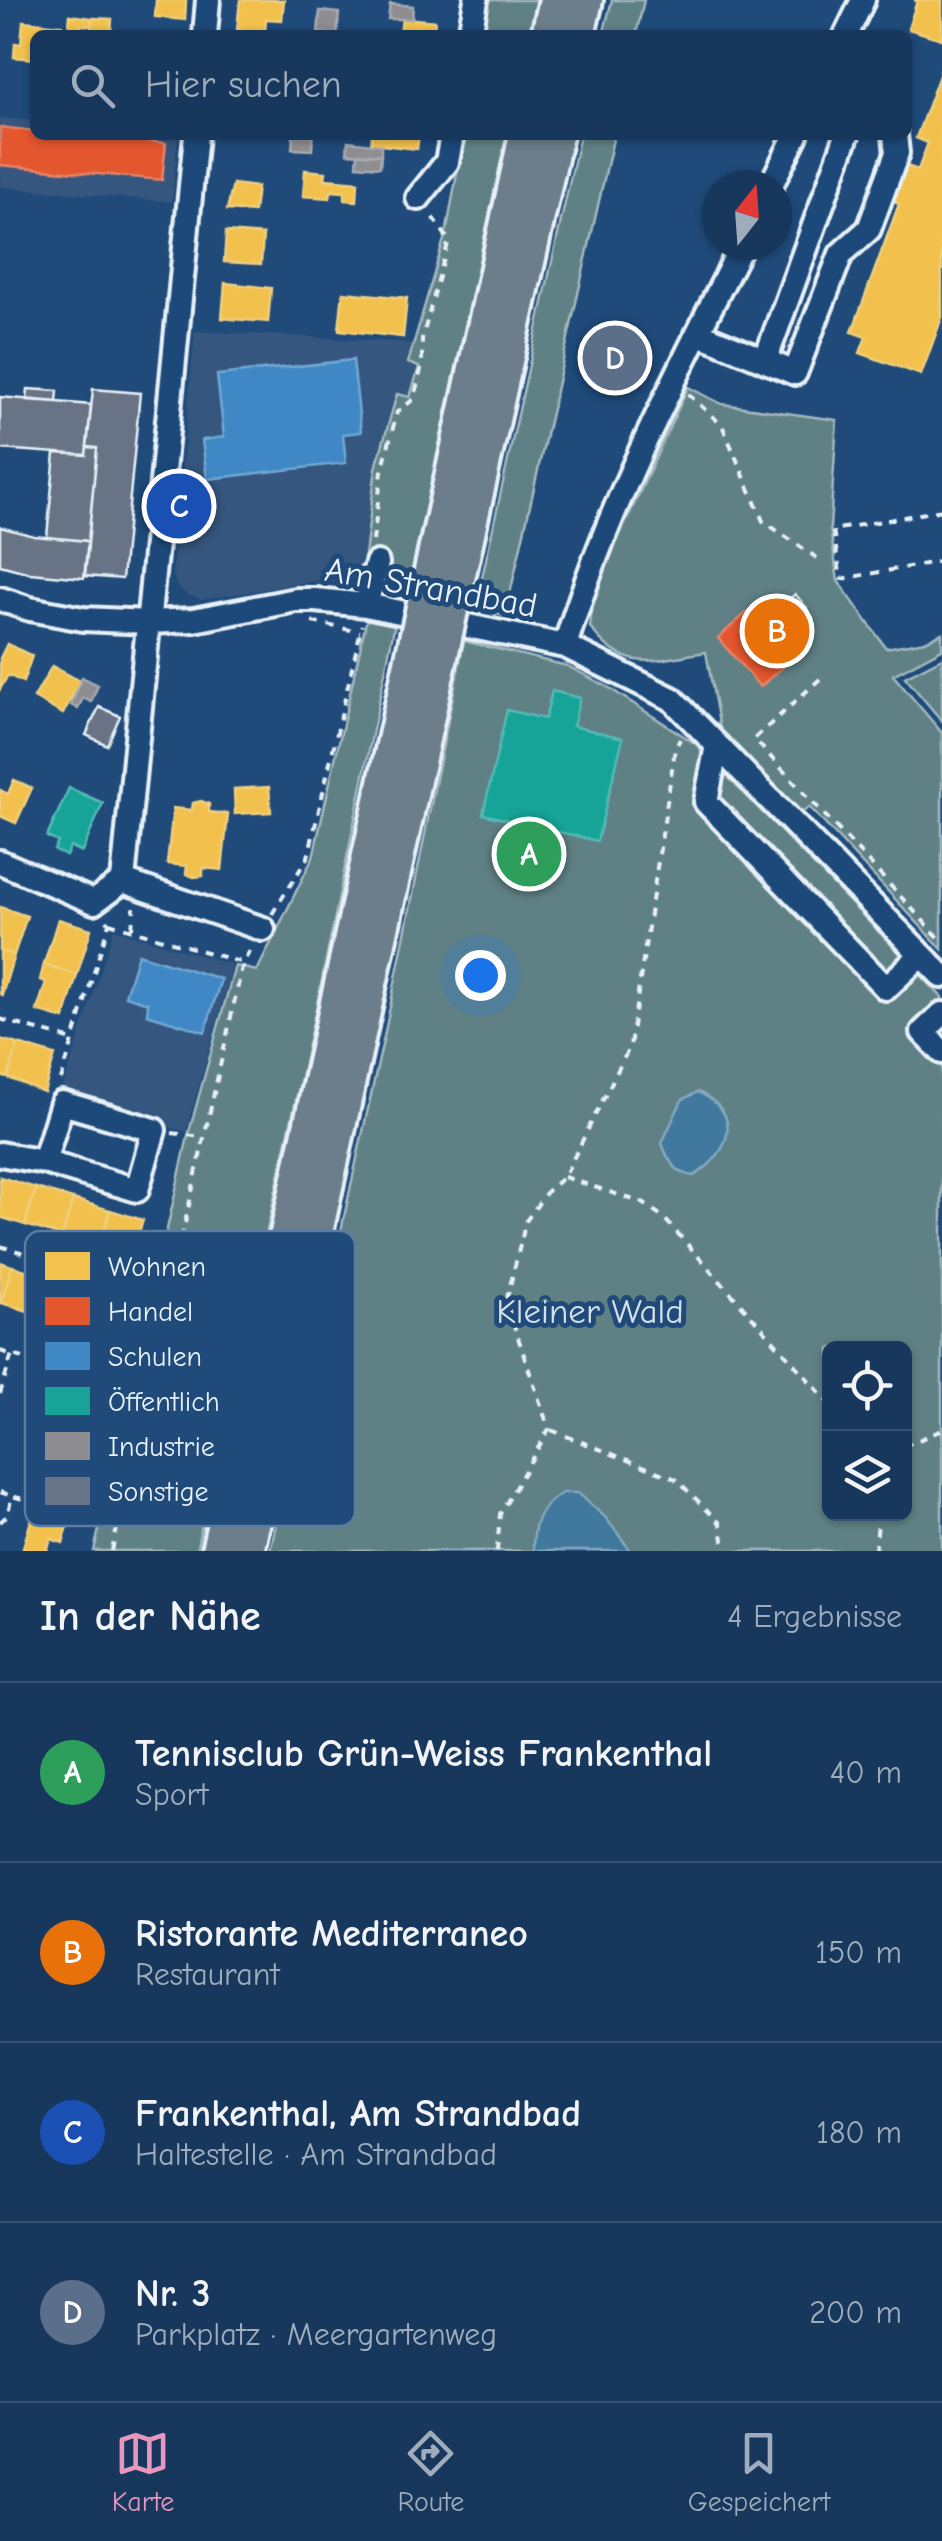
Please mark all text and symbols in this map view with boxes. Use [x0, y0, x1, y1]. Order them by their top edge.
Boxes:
search box [30, 30, 912, 140]
icon: search [65, 58, 120, 113]
text: Hier suchen [145, 63, 342, 107]
north arrow [702, 170, 792, 260]
pin: D [582, 320, 648, 396]
pin: C [146, 468, 212, 544]
street label: Am Strandbad [322, 549, 540, 626]
pin: B [744, 594, 810, 668]
pin: A [496, 816, 562, 892]
your location [455, 950, 506, 1001]
legend [25, 1231, 355, 1526]
text: Wohnen [108, 1251, 206, 1283]
park label: Kleiner Wald [496, 1291, 684, 1332]
text: Handel [108, 1296, 193, 1328]
text: Schulen [108, 1341, 202, 1373]
map controls [822, 1341, 912, 1521]
button: locate [822, 1341, 912, 1431]
text: Öffentlich [108, 1386, 220, 1418]
text: Industrie [108, 1431, 215, 1463]
button: layers [822, 1431, 912, 1521]
text: Sonstige [108, 1476, 209, 1508]
text: In der Nähe [40, 1592, 261, 1641]
text: 4 Ergebnisse [727, 1598, 902, 1635]
text: Tennisclub Grün-Weiss Frankenthal [135, 1732, 712, 1776]
text: A [64, 1754, 81, 1791]
text: 40 m [830, 1754, 902, 1791]
text: Sport [135, 1776, 208, 1813]
text: Ristorante Mediterraneo [135, 1912, 528, 1956]
text: B [63, 1934, 82, 1971]
text: 150 m [815, 1934, 902, 1971]
text: Restaurant [135, 1956, 280, 1993]
text: Frankenthal, Am Strandbad [135, 2092, 581, 2136]
text: C [63, 2114, 82, 2151]
text: 180 m [816, 2114, 902, 2151]
text: Haltestelle · Am Strandbad [135, 2136, 497, 2173]
text: Nr. 3 [135, 2272, 210, 2316]
text: D [63, 2294, 82, 2331]
text: 200 m [809, 2294, 902, 2331]
text: Parkplatz · Meergartenweg [135, 2316, 497, 2353]
tab: Karte [112, 2426, 174, 2518]
tab: Route [398, 2426, 464, 2518]
tab: Gespeichert [688, 2426, 830, 2518]

